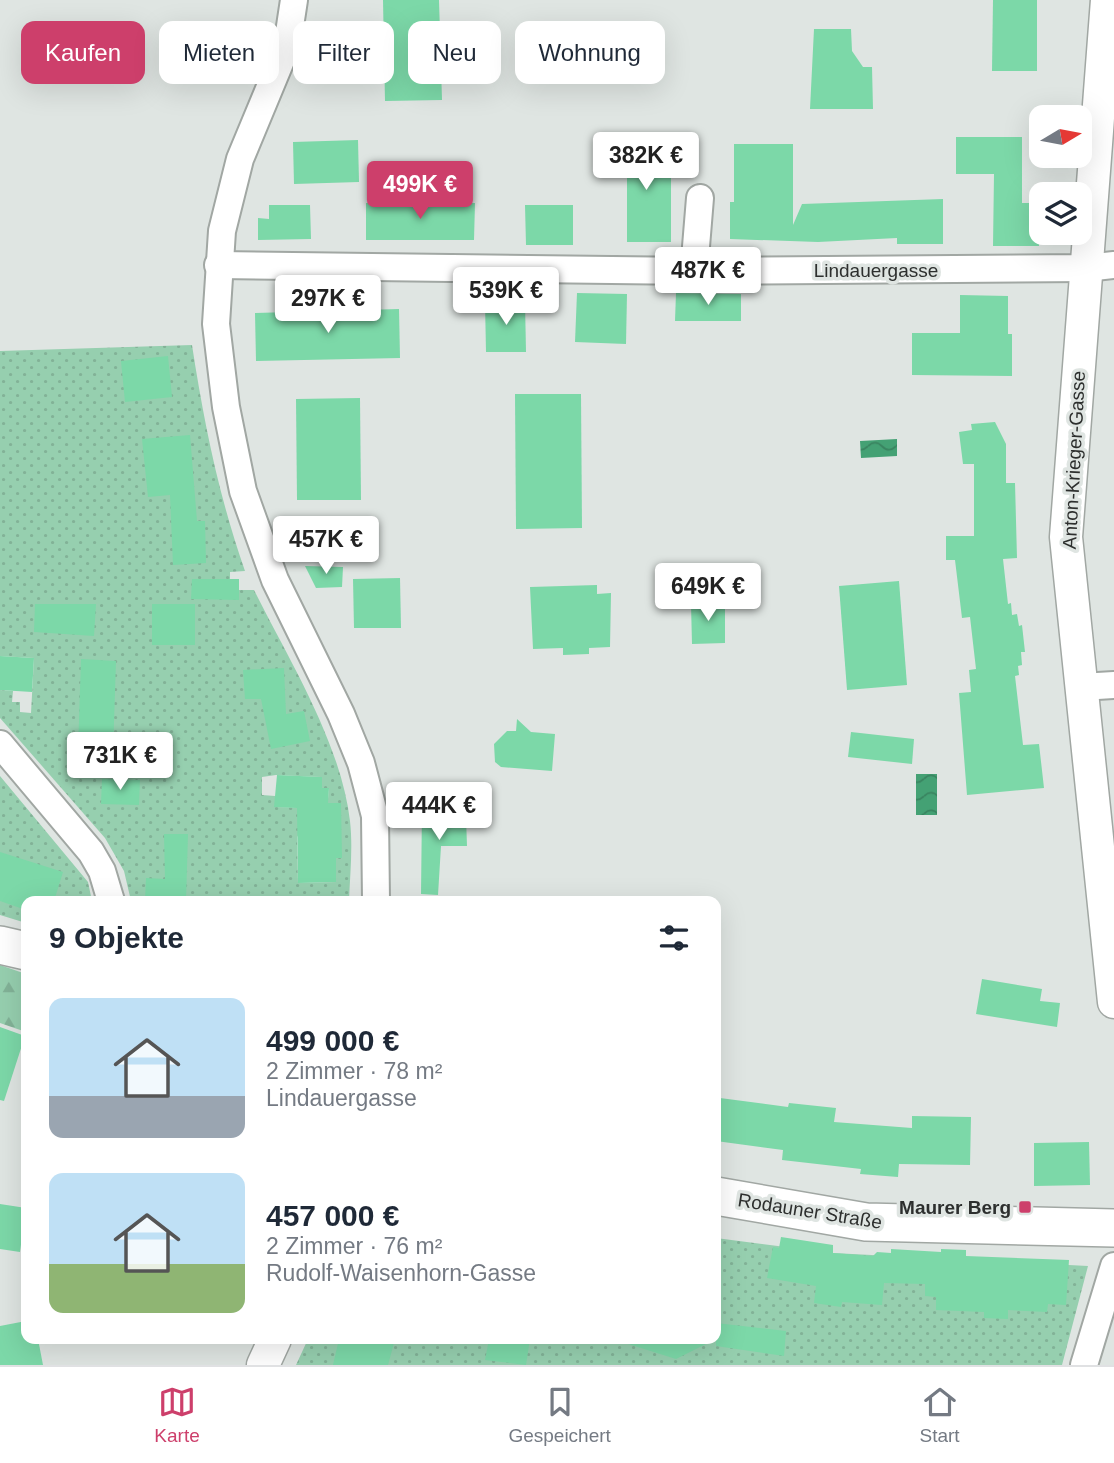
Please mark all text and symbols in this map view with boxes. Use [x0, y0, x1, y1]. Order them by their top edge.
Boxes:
chip: Kaufen [21, 21, 145, 84]
chip: Mieten [159, 21, 279, 84]
chip: Filter [293, 21, 394, 84]
chip: Neu [408, 21, 501, 84]
chip: Wohnung [515, 21, 665, 84]
north arrow [1029, 105, 1092, 168]
map controls [1029, 105, 1092, 245]
pin: 382K € [589, 132, 703, 192]
text: 382K € [609, 142, 683, 168]
pin: 499K € [363, 162, 477, 221]
text: 499K € [383, 171, 457, 197]
button: layers [1029, 182, 1092, 245]
pin: 487K € [651, 247, 765, 307]
text: 487K € [671, 257, 745, 283]
street label: Lindauergasse [814, 260, 938, 281]
pin: 539K € [449, 268, 563, 327]
pin: 297K € [271, 276, 385, 335]
text: 539K € [469, 277, 543, 303]
text: 297K € [291, 285, 365, 311]
street label: Anton-Krieger-Gasse [1059, 370, 1089, 550]
pin: 457K € [269, 516, 383, 576]
text: 457K € [289, 526, 363, 552]
pin: 649K € [651, 564, 765, 623]
text: 649K € [671, 573, 745, 599]
pin: 731K € [63, 732, 177, 792]
text: 731K € [83, 742, 157, 768]
pin: 444K € [382, 782, 496, 842]
text: 444K € [402, 792, 476, 818]
icon: filters [655, 919, 693, 957]
text: 9 Objekte [49, 921, 184, 954]
text: 499 000 € [266, 1024, 399, 1057]
icon: home [105, 1026, 189, 1110]
text: 2 Zimmer · 78 m² [266, 1058, 442, 1084]
text: Lindauergasse [266, 1085, 417, 1111]
street label: Rodauner Straße [736, 1189, 884, 1233]
place label: Maurer Berg [899, 1197, 1011, 1218]
text: 457 000 € [266, 1199, 399, 1232]
marker: Maurer Berg [1017, 1199, 1033, 1215]
icon: home [105, 1201, 189, 1285]
text: 2 Zimmer · 76 m² [266, 1233, 442, 1259]
text: Rudolf-Waisenhorn-Gasse [266, 1260, 536, 1286]
tab: Karte [154, 1383, 200, 1447]
tab: Gespeichert [508, 1383, 611, 1447]
tab: Start [920, 1383, 960, 1447]

